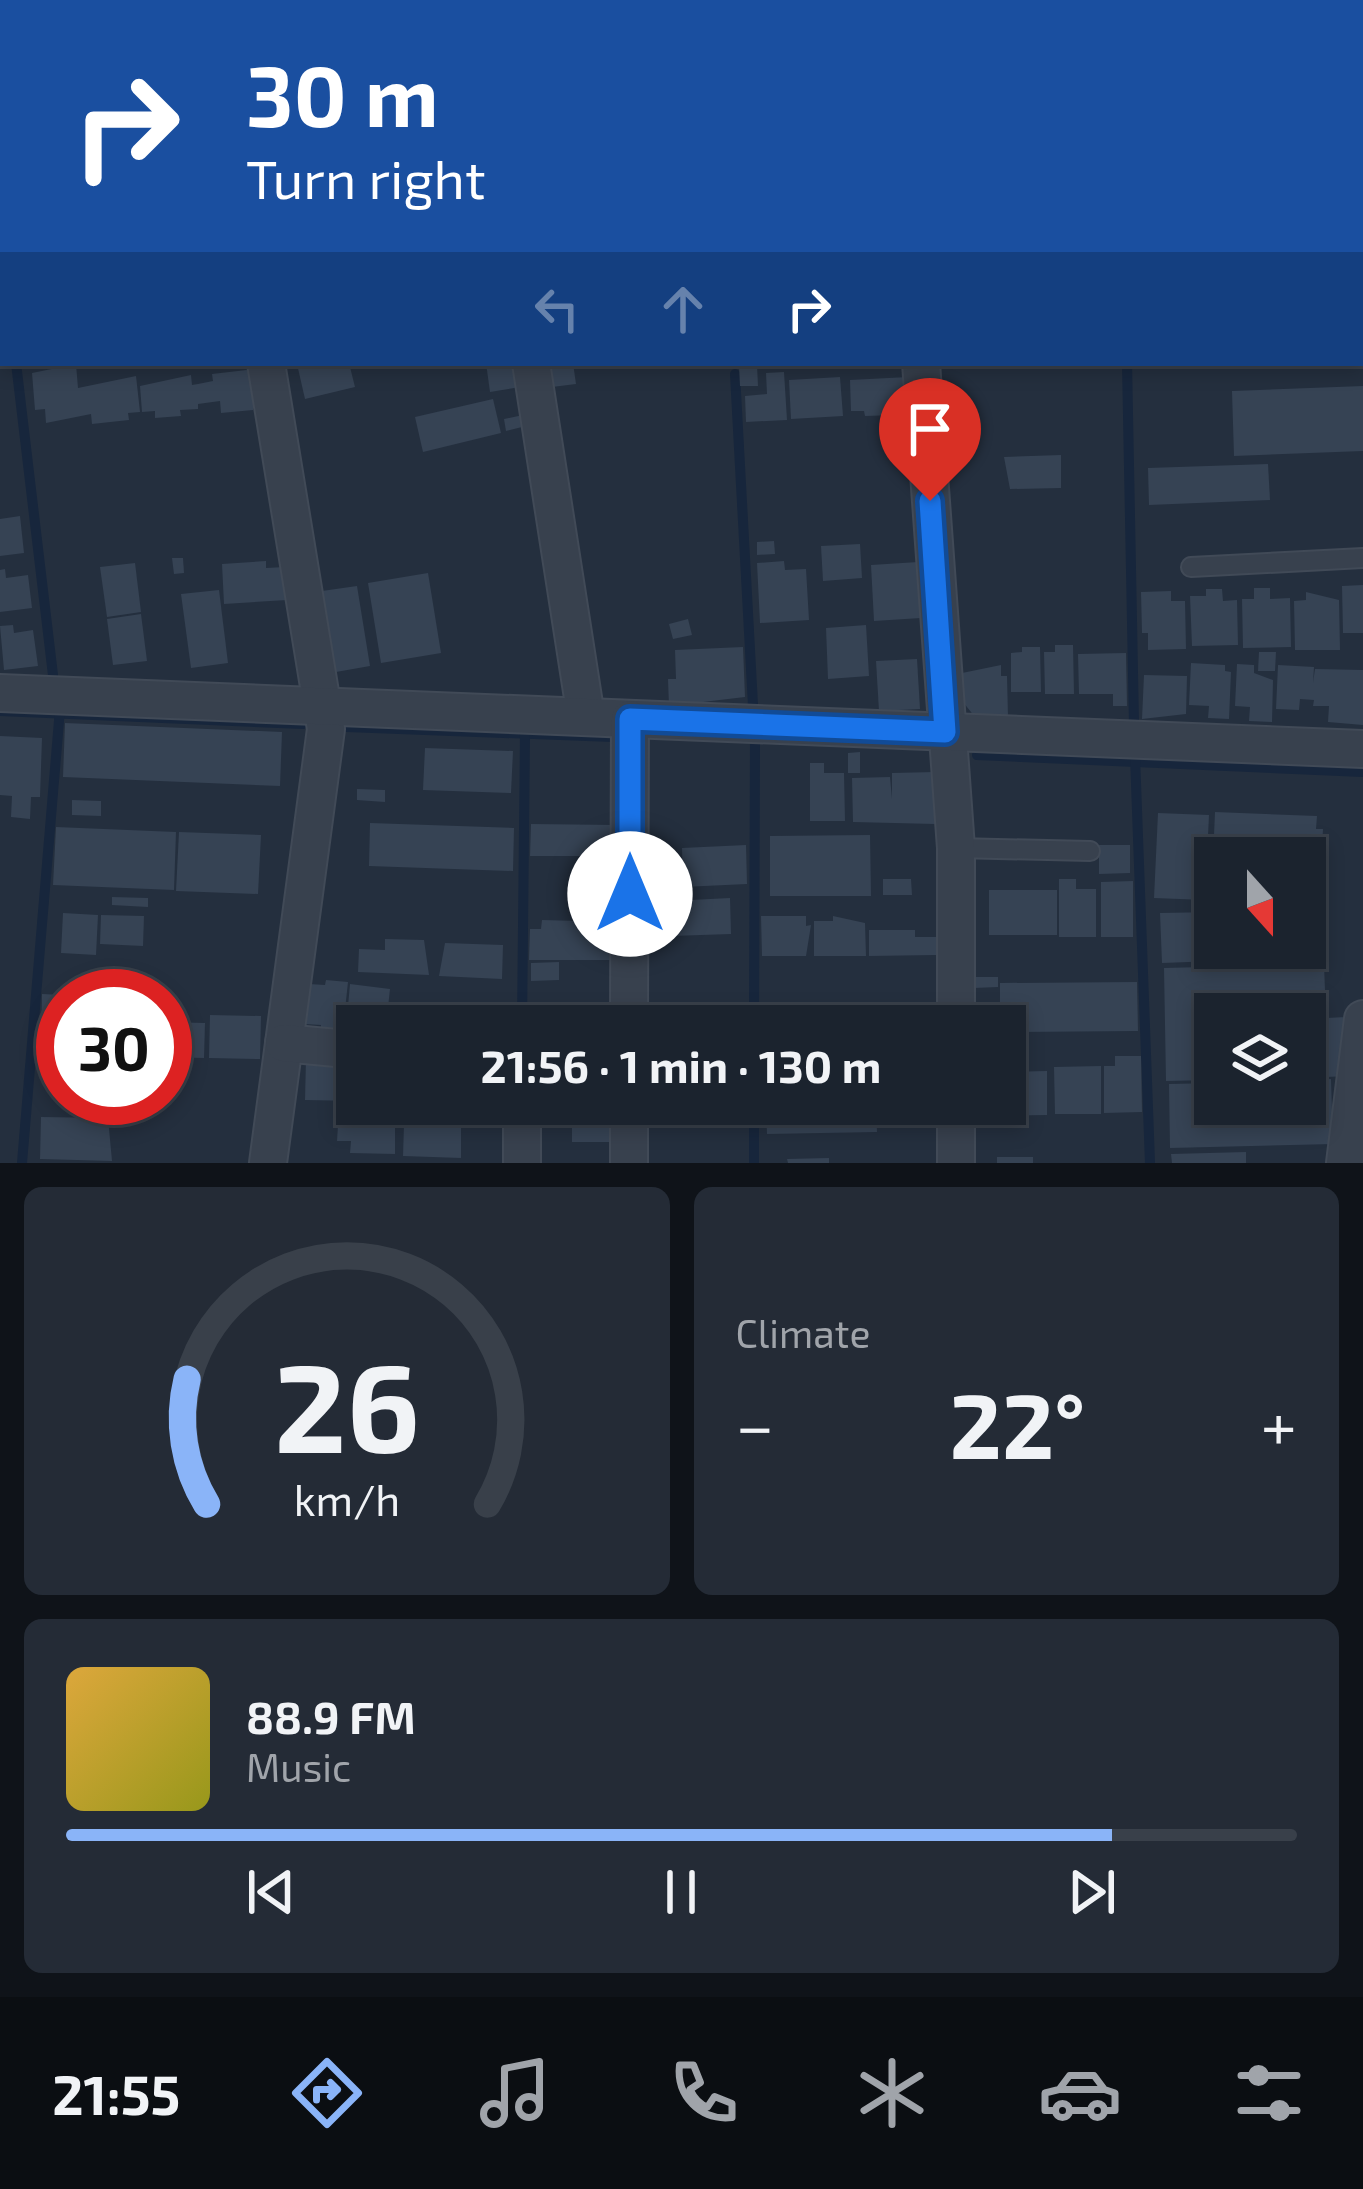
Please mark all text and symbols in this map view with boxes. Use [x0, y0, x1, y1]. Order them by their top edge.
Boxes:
text: 30 m [246, 43, 439, 144]
icon: right [48, 48, 204, 204]
text: Turn right [246, 145, 486, 210]
icon: left [524, 276, 590, 342]
icon: ahead [650, 276, 716, 342]
icon: right [776, 276, 842, 342]
pin [879, 378, 981, 501]
icon: arrive [897, 396, 963, 462]
position arrow [567, 831, 693, 957]
north arrow [1194, 837, 1326, 969]
map controls [1194, 837, 1326, 1125]
speed limit sign: 30 [36, 969, 192, 1125]
button: layers [1194, 993, 1326, 1125]
text: 21:56 · 1 min · 130 m [481, 1038, 882, 1092]
text: Climate [736, 1309, 870, 1356]
text: 26 [274, 1328, 420, 1478]
text: 22° [950, 1369, 1085, 1477]
text: − [736, 1384, 774, 1463]
text: + [1261, 1384, 1297, 1463]
text: km/h [293, 1473, 400, 1525]
text: 88.9 FM [246, 1689, 416, 1743]
text: Music [246, 1743, 351, 1790]
icon: previous [238, 1859, 304, 1925]
icon: pause [648, 1859, 714, 1925]
icon: next [1059, 1859, 1125, 1925]
icon: directions [285, 2051, 369, 2135]
icon: music [473, 2051, 557, 2135]
icon: phone [662, 2051, 746, 2135]
icon: climate [850, 2051, 934, 2135]
icon: car [1038, 2051, 1122, 2135]
icon: filters [1227, 2051, 1311, 2135]
text: 21:55 [52, 2061, 180, 2126]

